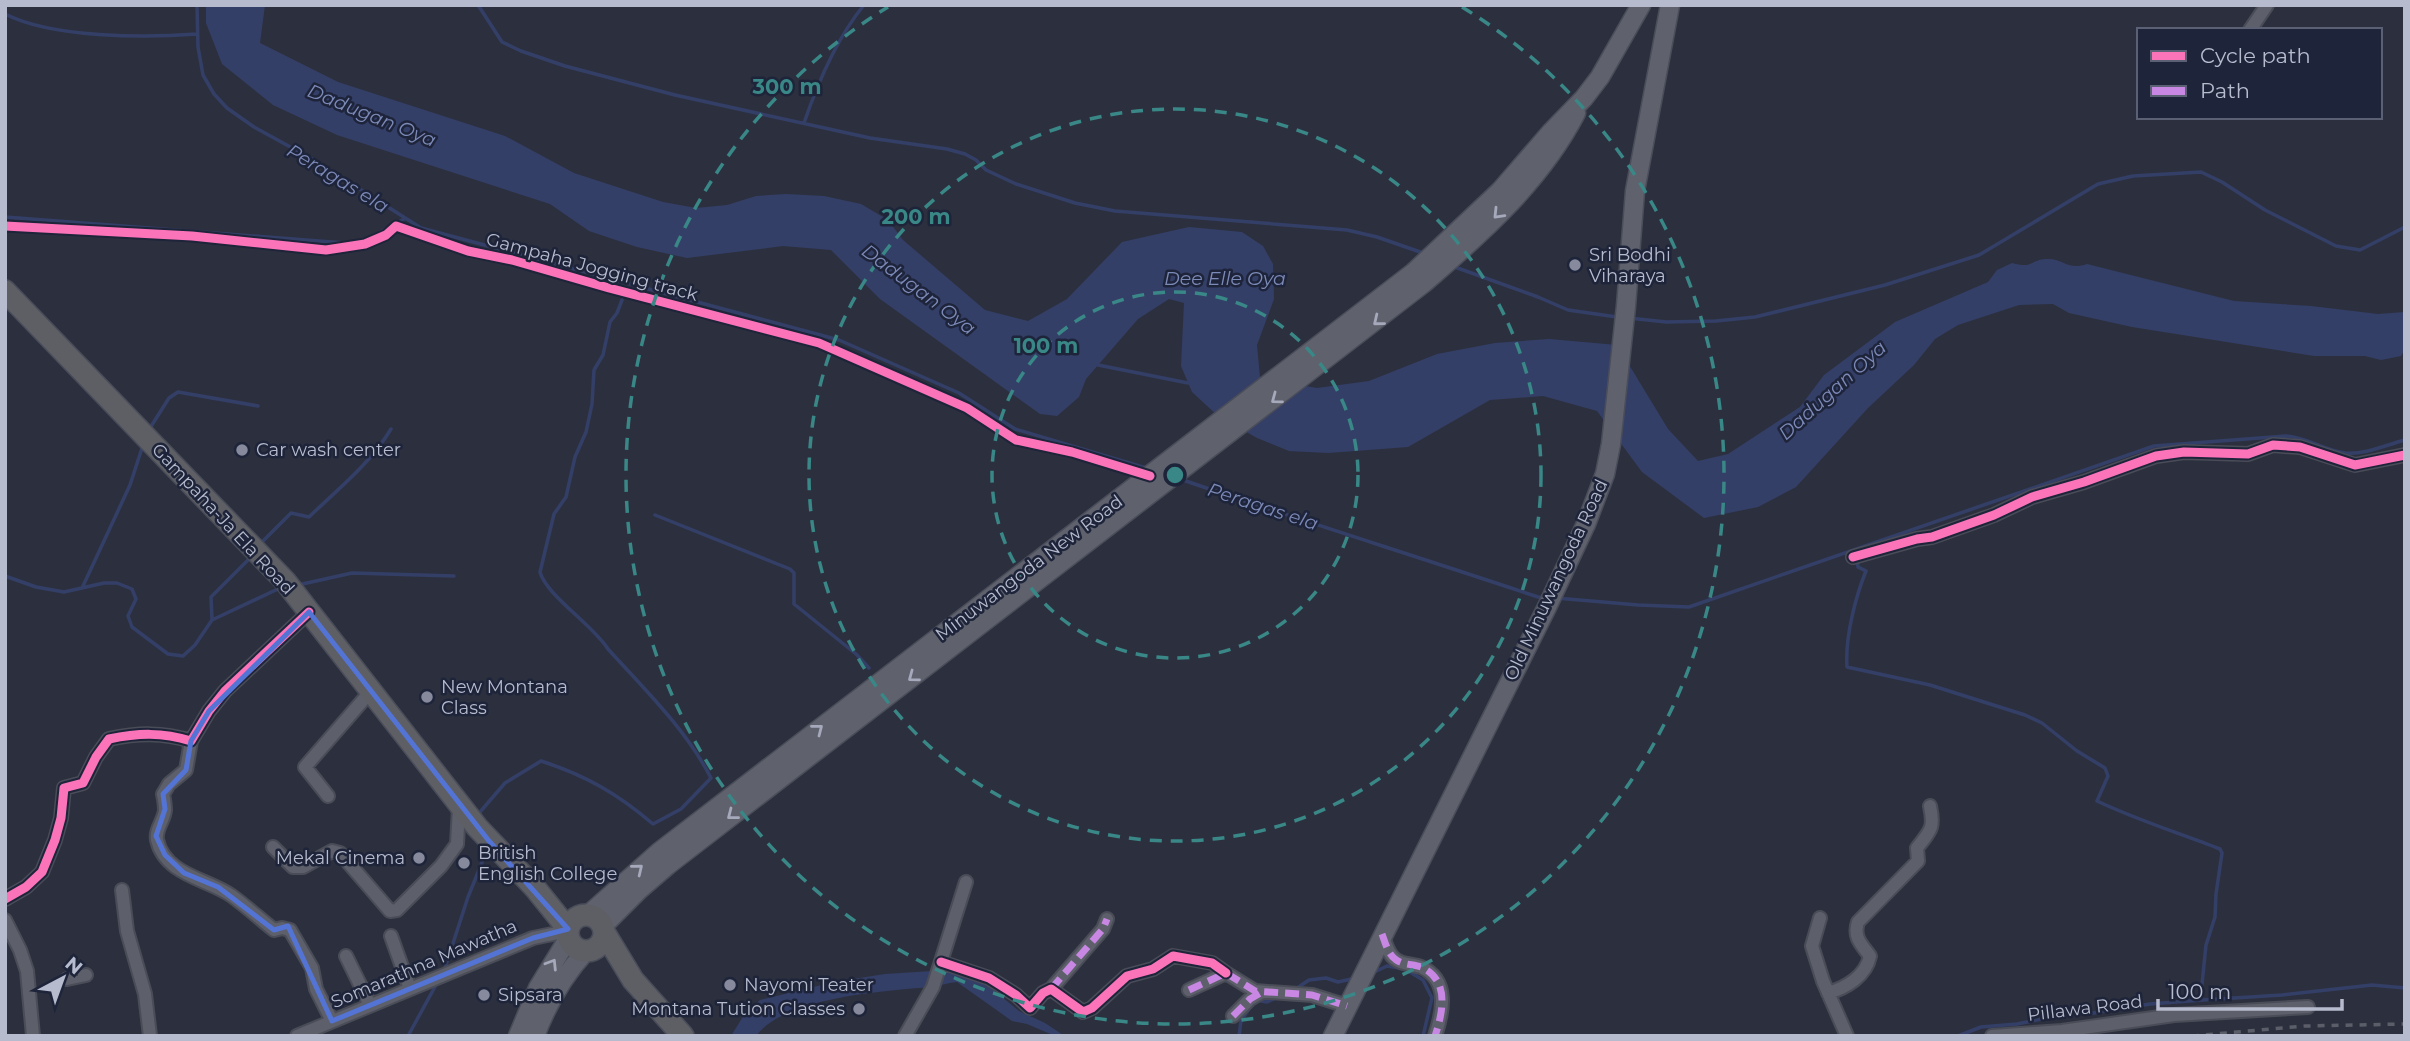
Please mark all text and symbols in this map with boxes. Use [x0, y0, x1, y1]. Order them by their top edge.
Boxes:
legend [2137, 28, 2382, 119]
text: Cycle path [2200, 43, 2311, 68]
text: 300 m [752, 74, 821, 99]
text: Path [2200, 78, 2250, 103]
water label: Dadugan Oya [304, 79, 440, 152]
water label: Peragas ela [283, 139, 393, 218]
text: 200 m [882, 204, 950, 229]
one-way arrow [1494, 206, 1507, 219]
street label: Gampaha Jogging track [484, 228, 700, 306]
water label: Dadugan Oya [857, 239, 980, 340]
place label: Sri Bodhi Viharaya [1589, 244, 1671, 287]
marker: Sri Bodhi Viharaya [1567, 257, 1583, 273]
water label: Dee Elle Oya [1164, 267, 1286, 290]
one-way arrow [1373, 313, 1386, 325]
text: 100 m [1014, 333, 1078, 358]
water label: Dadugan Oya [1774, 336, 1891, 445]
one-way arrow [1271, 390, 1283, 403]
street label: Gampaha-Ja Ela Road [147, 439, 299, 599]
place label: Car wash center [256, 439, 401, 461]
marker: Car wash center [234, 442, 250, 458]
centre of rings [1163, 463, 1187, 487]
street label: Old Minuwangoda Road [1500, 476, 1612, 684]
water label: Peragas ela [1205, 478, 1321, 535]
street label: Minuwangoda New Road [931, 490, 1127, 646]
one-way arrow [908, 668, 921, 681]
place label: New Montana Class [441, 676, 568, 719]
marker: New Montana Class [419, 689, 435, 705]
one-way arrow [810, 725, 823, 738]
one-way arrow [728, 807, 740, 820]
place label: British English College [478, 842, 617, 885]
place label: Mekal Cinema [276, 847, 405, 869]
marker: Mekal Cinema [411, 850, 427, 866]
marker: British English College [456, 855, 472, 871]
one-way arrow [630, 865, 643, 877]
street label: Somarathna Mawatha [328, 915, 520, 1013]
north arrow [28, 943, 98, 1013]
text: N [60, 952, 87, 979]
one-way arrow [544, 959, 557, 972]
scale bar [2158, 968, 2342, 1012]
place label: Nayomi Teater [744, 974, 874, 996]
marker: Nayomi Teater [722, 977, 738, 993]
text: 100 m [2168, 979, 2231, 1004]
place label: Sipsara [498, 984, 563, 1006]
marker: Sipsara [476, 987, 492, 1003]
street label: Pillawa Road [2026, 990, 2144, 1026]
place label: Montana Tution Classes [631, 998, 845, 1020]
marker: Montana Tution Classes [851, 1001, 867, 1017]

